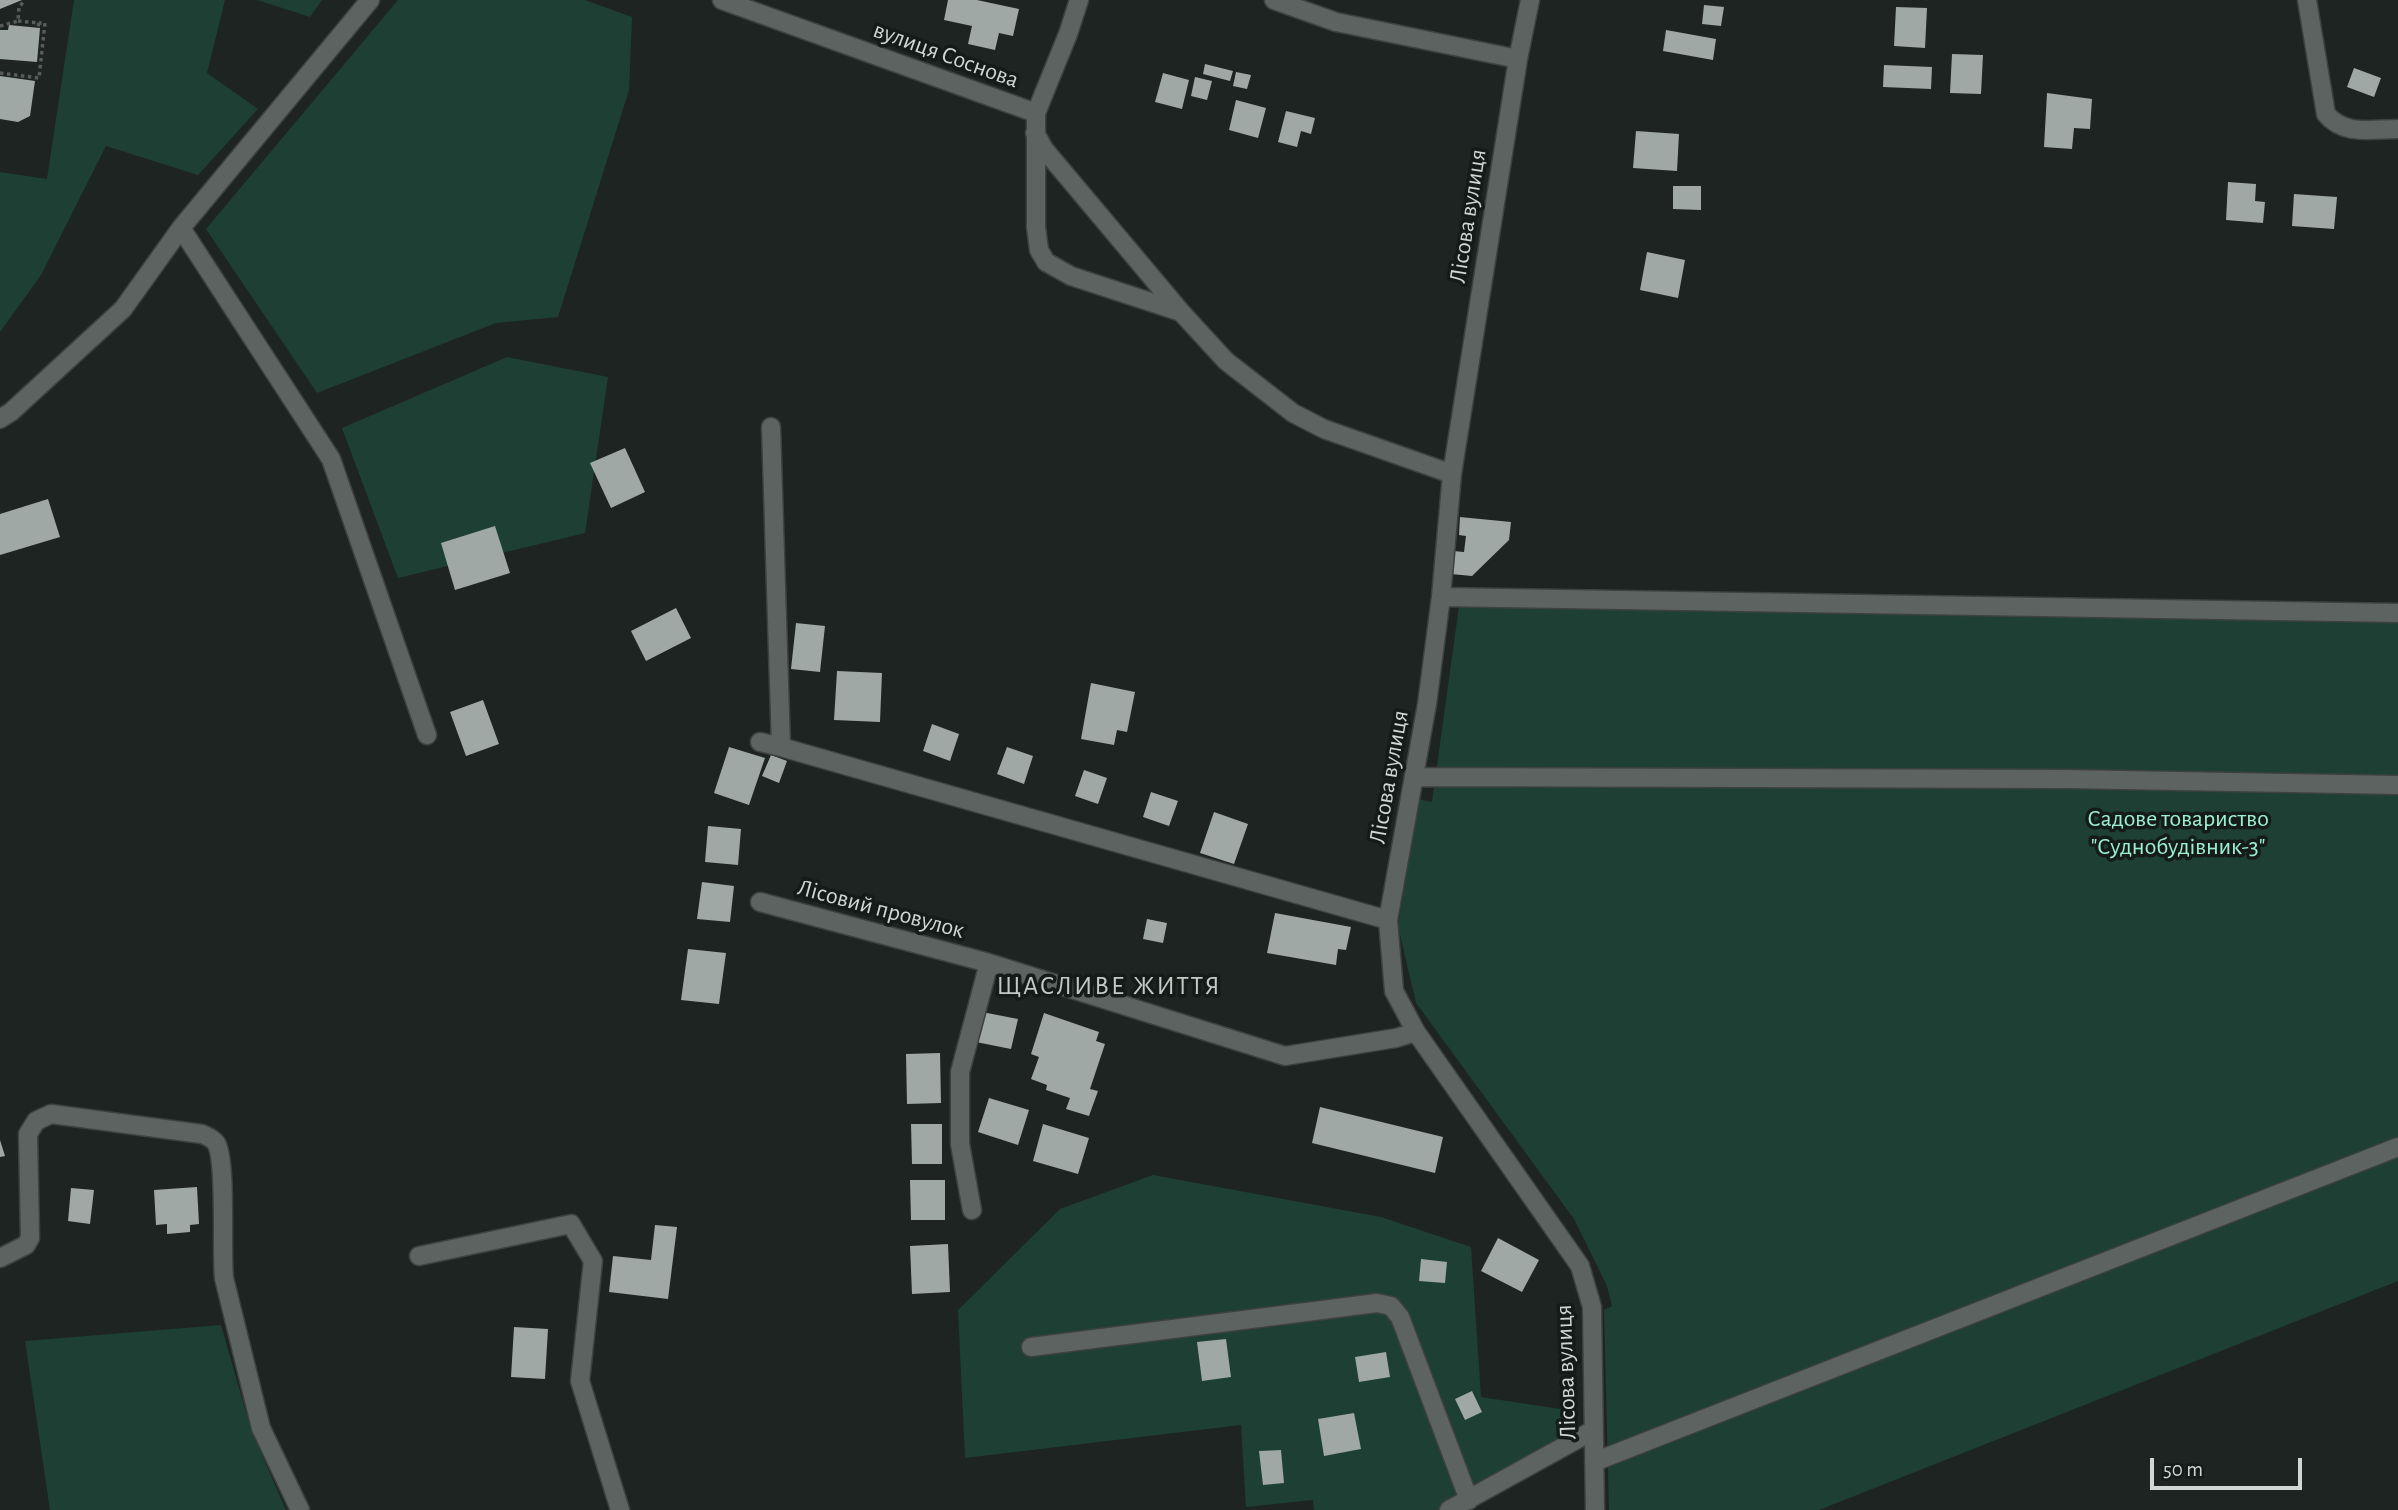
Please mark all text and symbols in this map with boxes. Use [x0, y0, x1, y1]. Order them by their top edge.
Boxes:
street label: вулиця Соснова [869, 15, 1023, 95]
street label: Лісова вулиця [1443, 147, 1493, 285]
street label: Лісова вулиця [1363, 708, 1415, 846]
park label: Садове товариство "Суднобудівник-3" [2087, 805, 2269, 861]
street label: Лісовий провулок [794, 873, 968, 945]
district label: ЩАСЛИВЕ ЖИТТЯ [998, 970, 1220, 1002]
street label: Лісова вулиця [1549, 1304, 1583, 1440]
scale bar [2153, 1444, 2305, 1488]
text: 50 m [2163, 1459, 2203, 1480]

